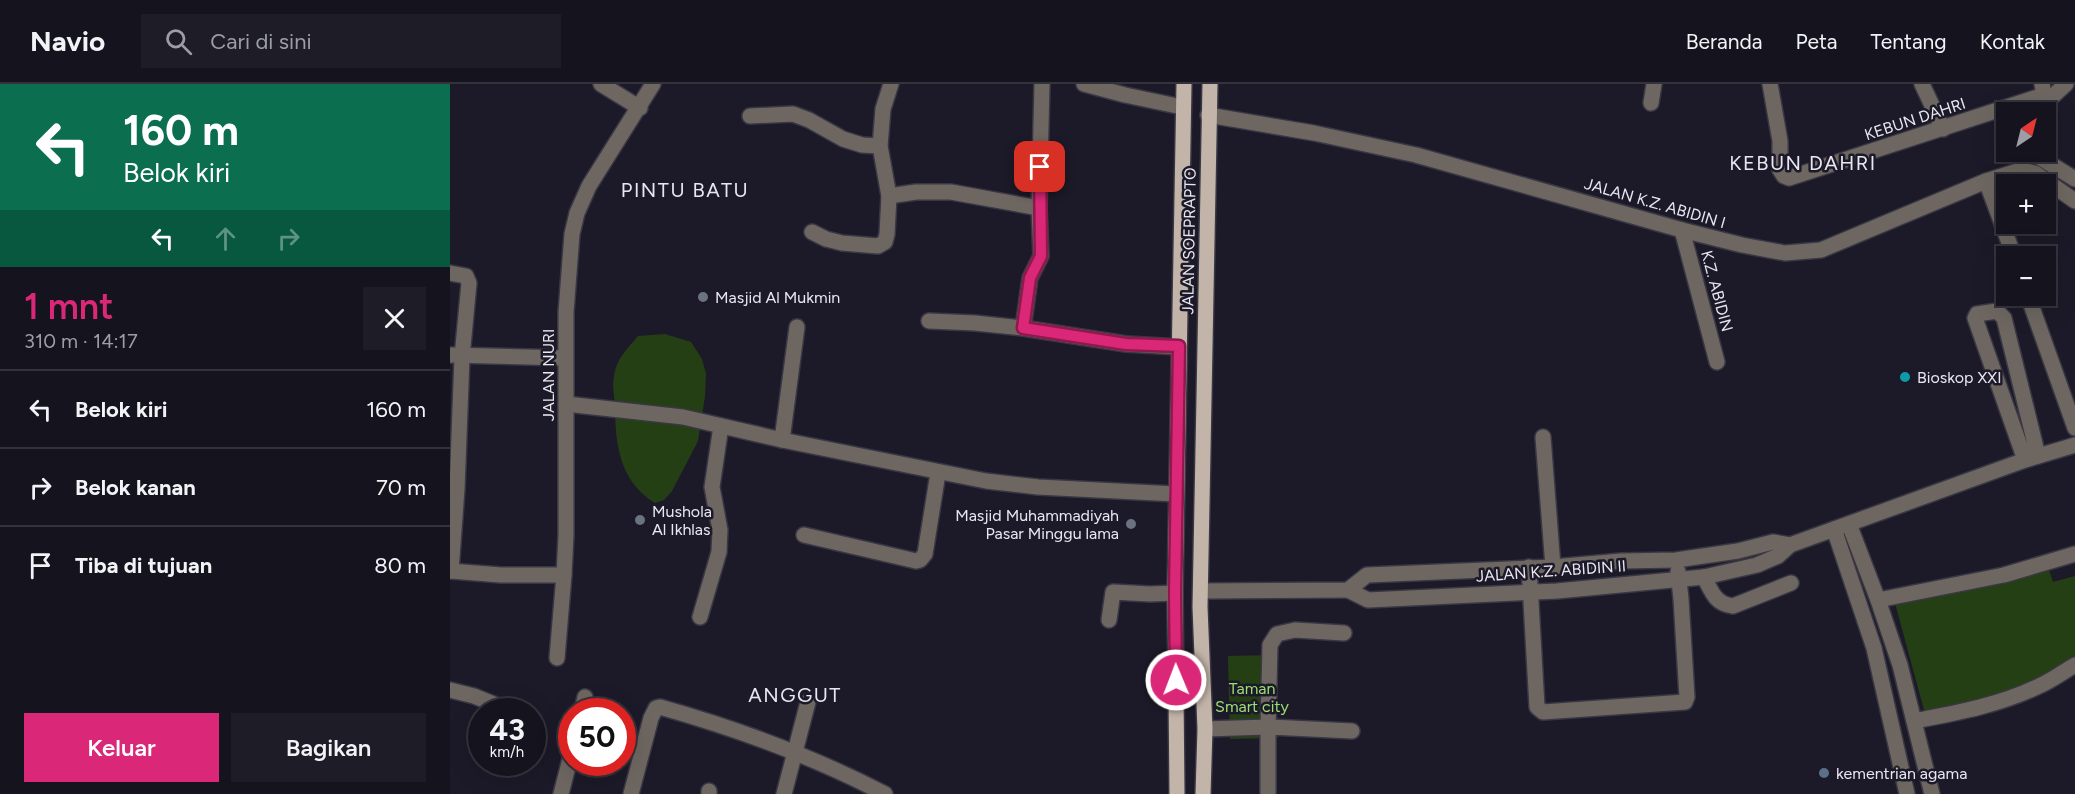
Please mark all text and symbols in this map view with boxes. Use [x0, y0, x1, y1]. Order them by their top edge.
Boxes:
search box [141, 14, 561, 68]
text: Navio [30, 24, 105, 58]
icon: search [162, 25, 195, 58]
text: Cari di sini [210, 28, 312, 55]
text: Beranda [1686, 29, 1763, 54]
text: Peta [1796, 29, 1838, 54]
text: Tentang [1871, 29, 1947, 54]
text: Kontak [1980, 29, 2045, 54]
street label: KEBUN DAHRI [1862, 94, 1968, 144]
north arrow [1996, 102, 2056, 162]
map controls [1996, 102, 2056, 306]
text: 160 m [123, 105, 239, 156]
icon: left [24, 108, 102, 186]
pin [1014, 141, 1065, 192]
icon: arrive [1023, 150, 1056, 183]
district label: KEBUN DAHRI [1729, 151, 1877, 175]
text: Belok kiri [123, 156, 230, 189]
street label: JALAN SOEPRAPTO [1178, 167, 1200, 315]
street label: JALAN K.Z. ABIDIN I [1582, 174, 1728, 232]
button: + [1996, 174, 2056, 234]
district label: PINTU BATU [621, 178, 749, 202]
icon: left [146, 222, 179, 255]
icon: ahead [209, 222, 242, 255]
icon: right [272, 222, 305, 255]
button: − [1996, 246, 2056, 306]
street label: K.Z. ABIDIN [1697, 248, 1737, 334]
text: 1 mnt [24, 285, 113, 328]
button: close [363, 287, 426, 350]
place label: Masjid Al Mukmin [715, 288, 840, 307]
marker: Masjid Al Mukmin [696, 290, 710, 304]
text: 310 m · 14:17 [24, 329, 138, 353]
street label: JALAN NURI [539, 329, 558, 421]
place label: Bioskop XXI [1917, 368, 2001, 387]
marker: Bioskop XXI [1898, 370, 1912, 384]
icon: left [24, 393, 57, 426]
text: Belok kiri [75, 396, 168, 423]
text: 160 m [366, 396, 426, 423]
icon: right [24, 471, 57, 504]
text: Belok kanan [75, 474, 196, 501]
text: 70 m [376, 474, 426, 501]
place label: Mushola Al Ikhlas [652, 502, 712, 539]
place label: Masjid Muhammadiyah Pasar Minggu lama [955, 506, 1119, 543]
marker: Mushola Al Ikhlas [633, 513, 647, 527]
marker: Masjid Muhammadiyah Pasar Minggu lama [1124, 517, 1138, 531]
icon: arrive [24, 549, 57, 582]
text: Tiba di tujuan [75, 552, 212, 579]
text: 80 m [374, 552, 426, 579]
street label: JALAN K.Z. ABIDIN II [1475, 556, 1627, 586]
position arrow [1144, 648, 1208, 712]
park label: Taman Smart city [1215, 679, 1290, 716]
district label: ANGGUT [748, 683, 842, 707]
speed limit sign: 50 [558, 698, 636, 776]
text: 43 [489, 711, 525, 748]
button: Keluar [24, 713, 219, 782]
button: Bagikan [231, 713, 426, 782]
text: km/h [490, 743, 524, 761]
place label: kementrian agama [1836, 764, 1967, 783]
marker: kementrian agama [1817, 766, 1831, 780]

